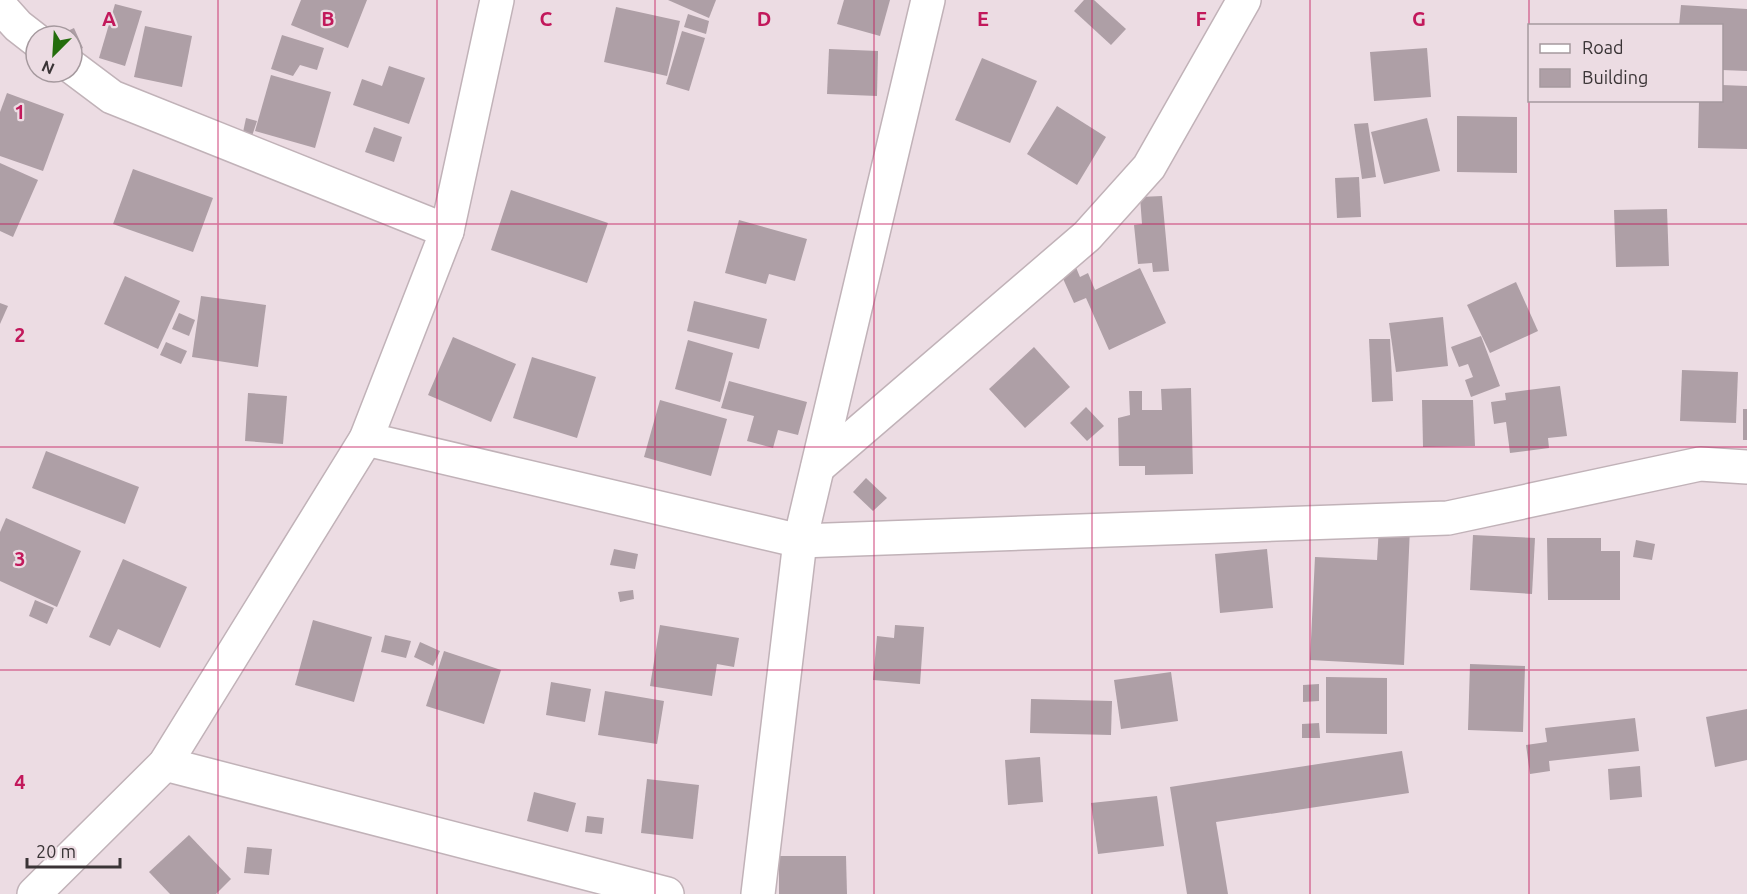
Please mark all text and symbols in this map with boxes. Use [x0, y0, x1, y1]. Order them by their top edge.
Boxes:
text: A [102, 7, 116, 30]
text: B [321, 7, 335, 30]
text: C [540, 7, 553, 30]
text: D [757, 7, 771, 30]
text: E [977, 7, 989, 30]
text: F [1195, 7, 1207, 30]
text: G [1412, 7, 1426, 30]
north arrow [24, 24, 84, 84]
legend [1528, 24, 1723, 102]
text: Road [1582, 37, 1624, 57]
text: N [39, 57, 57, 78]
text: Building [1582, 67, 1648, 87]
text: 1 [14, 100, 26, 123]
text: 2 [14, 323, 26, 346]
text: 3 [14, 547, 26, 570]
text: 4 [14, 770, 26, 793]
scale bar [27, 831, 120, 869]
text: 20 m [36, 841, 76, 861]

